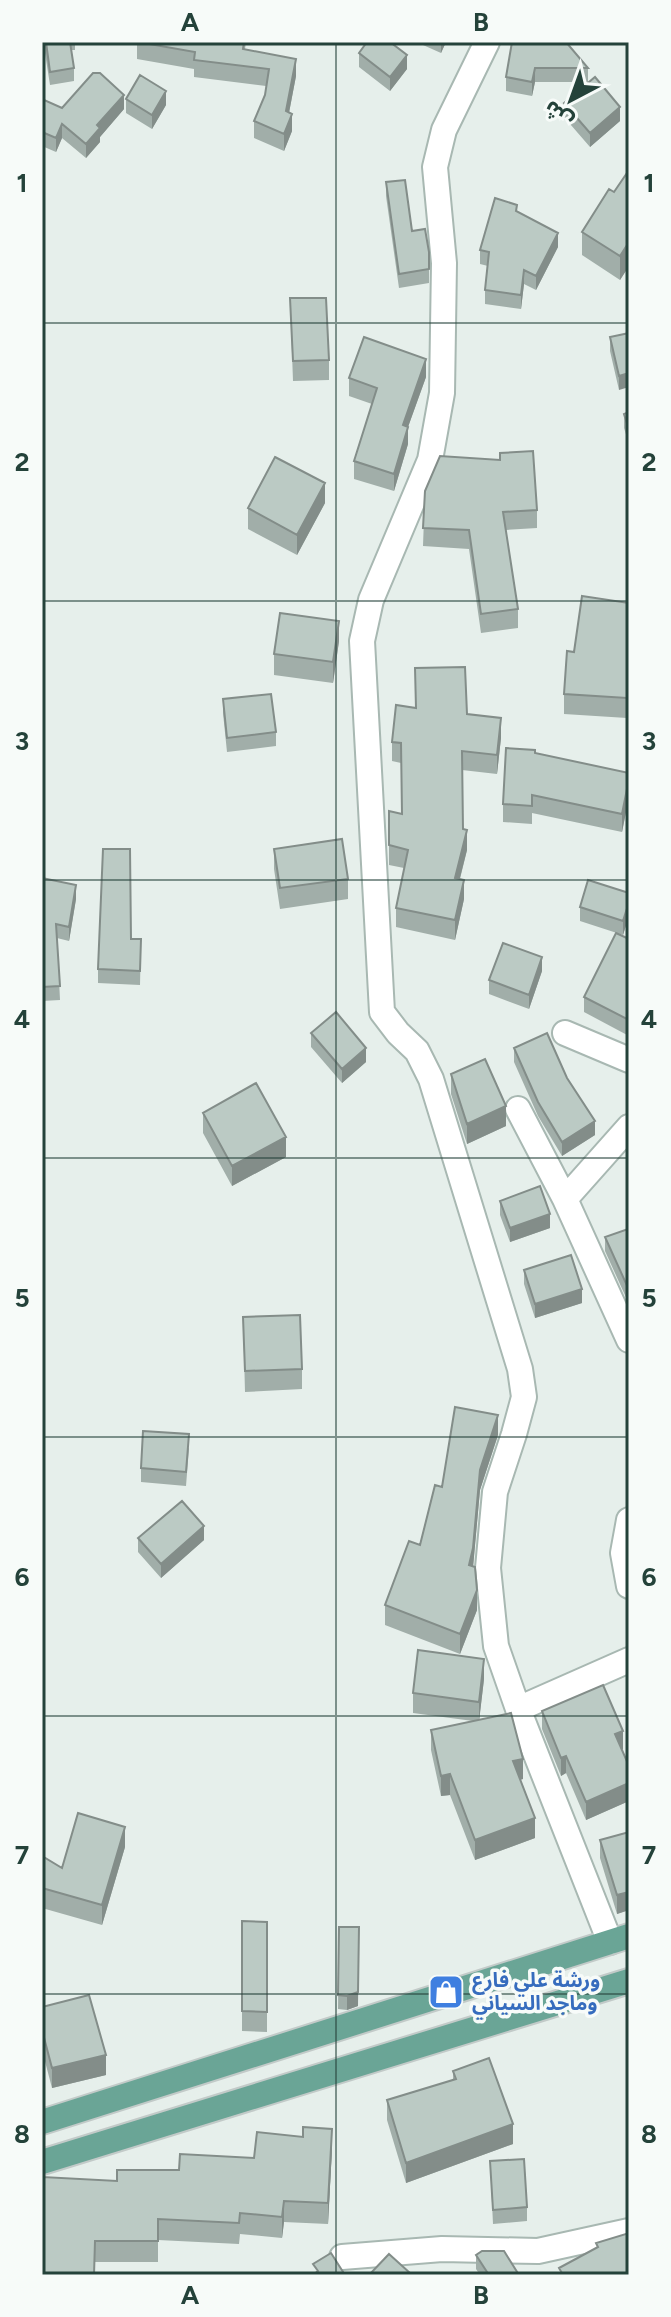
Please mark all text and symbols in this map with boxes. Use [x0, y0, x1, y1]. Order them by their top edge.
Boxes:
text: A [181, 6, 200, 38]
text: B [473, 6, 489, 38]
north arrow [531, 60, 611, 140]
text: ش [538, 95, 578, 135]
text: 1 [17, 167, 27, 199]
text: 1 [644, 167, 654, 199]
text: 2 [14, 446, 30, 478]
text: 2 [641, 446, 657, 478]
text: 3 [15, 725, 29, 757]
text: 3 [642, 725, 656, 757]
text: 4 [14, 1003, 30, 1035]
text: 4 [641, 1003, 657, 1035]
text: 5 [14, 1282, 30, 1314]
text: 5 [641, 1282, 657, 1314]
text: 6 [14, 1561, 30, 1593]
text: 6 [641, 1561, 657, 1593]
text: 7 [15, 1839, 29, 1871]
text: 7 [642, 1839, 656, 1871]
place label: ورشة علي فارع وماجد السياني [472, 1968, 600, 2020]
shop icon: ورشة علي فارع وماجد السياني [427, 1973, 465, 2011]
text: 8 [14, 2118, 30, 2150]
text: 8 [641, 2118, 657, 2150]
text: A [181, 2279, 200, 2311]
text: B [473, 2279, 489, 2311]

